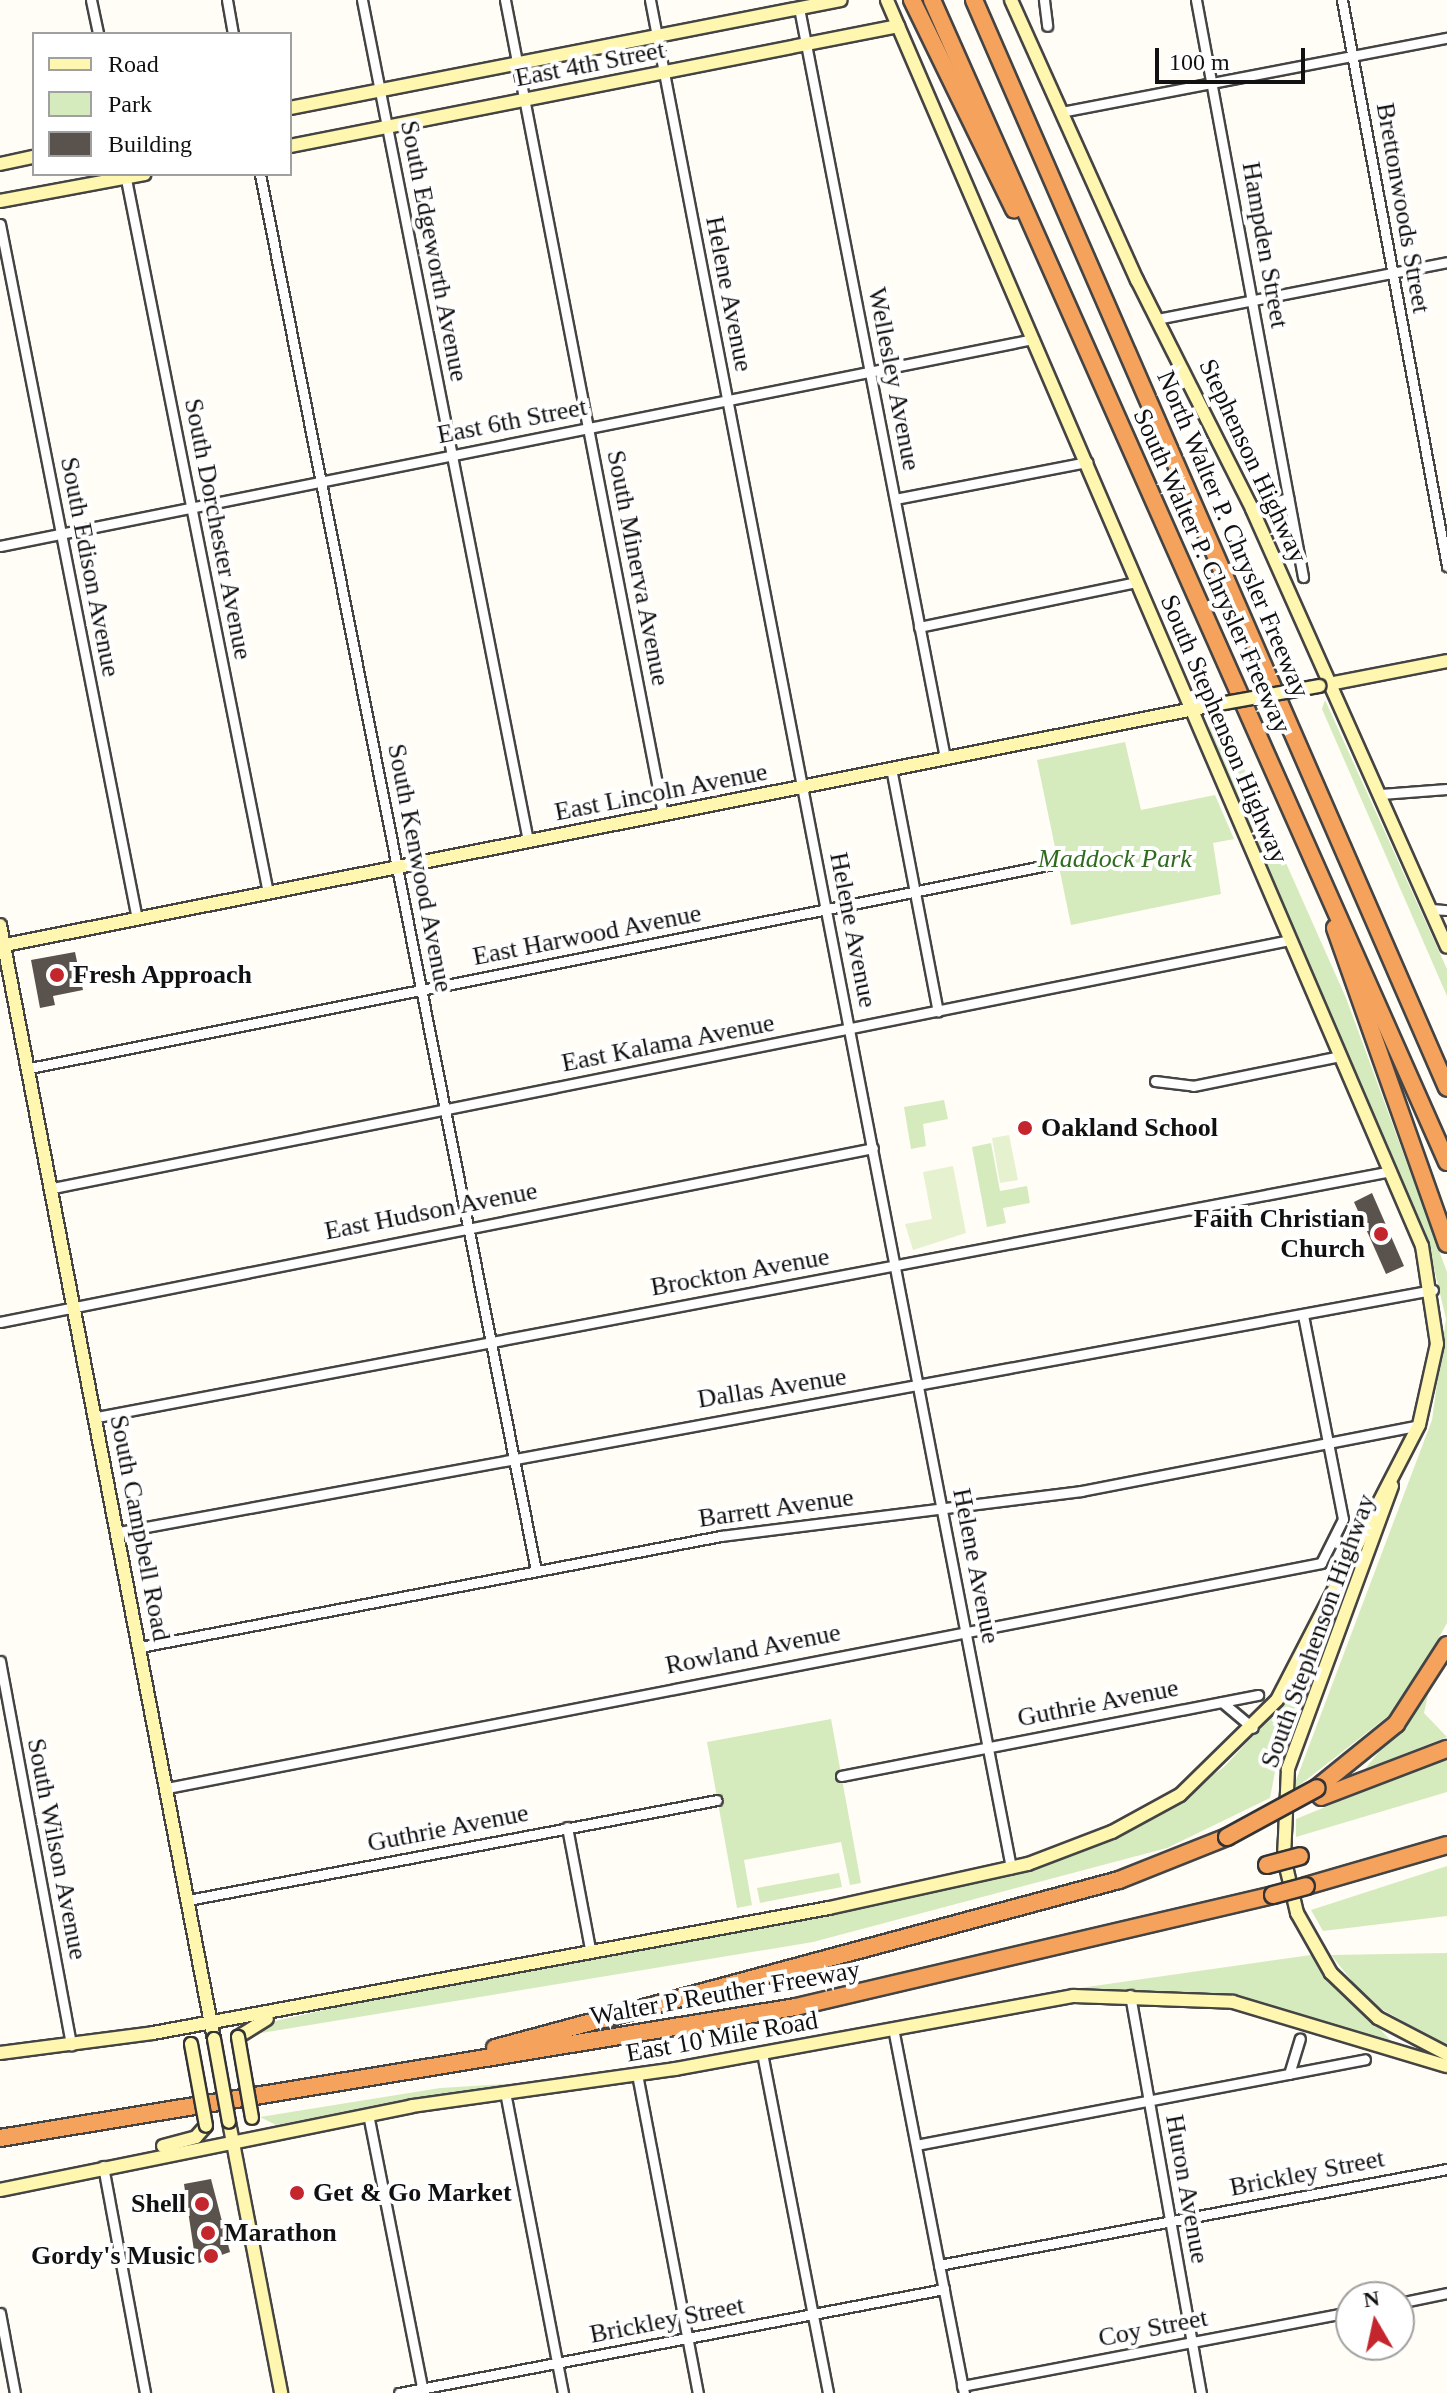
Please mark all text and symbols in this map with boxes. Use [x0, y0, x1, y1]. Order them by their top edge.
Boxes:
legend [32, 32, 292, 176]
scale bar [1159, 32, 1309, 82]
street label: East 4th Street [513, 34, 667, 94]
text: 100 m [1169, 49, 1230, 75]
text: Road [108, 51, 159, 77]
text: Park [108, 91, 152, 117]
street label: Brettonwoods Street [1369, 100, 1437, 316]
street label: South Edgeworth Avenue [393, 117, 475, 385]
text: Building [108, 131, 192, 157]
street label: Hampden Street [1235, 159, 1295, 331]
street label: Helene Avenue [699, 213, 759, 375]
street label: Wellesley Avenue [861, 284, 927, 474]
street label: Stephenson Highway [1192, 354, 1314, 568]
street label: North Walter P. Chrysler Freeway [1150, 366, 1316, 702]
street label: East 6th Street [435, 391, 589, 451]
street label: South Dorchester Avenue [177, 395, 259, 663]
street label: South Walter P. Chrysler Freeway [1126, 404, 1298, 738]
street label: South Minerva Avenue [600, 447, 676, 689]
street label: South Edison Avenue [53, 454, 127, 680]
street label: South Stephenson Highway [1153, 590, 1295, 868]
street label: South Kenwood Avenue [380, 741, 460, 995]
street label: East Lincoln Avenue [551, 756, 771, 828]
park label: Maddock Park [1038, 843, 1192, 875]
street label: Helene Avenue [823, 849, 883, 1011]
street label: East Harwood Avenue [469, 897, 705, 973]
place label: Fresh Approach [73, 959, 253, 991]
marker: Fresh Approach [48, 966, 66, 984]
street label: East Kalama Avenue [558, 1007, 778, 1079]
place label: Oakland School [1041, 1112, 1218, 1144]
marker: Oakland School [1016, 1119, 1034, 1137]
street label: East Hudson Avenue [321, 1175, 541, 1247]
place label: Faith Christian Church [1194, 1203, 1365, 1264]
marker: Faith Christian Church [1372, 1225, 1390, 1243]
street label: Brockton Avenue [648, 1241, 832, 1303]
street label: Dallas Avenue [695, 1361, 849, 1415]
street label: South Campbell Road [103, 1412, 177, 1644]
street label: Barrett Avenue [696, 1482, 856, 1534]
street label: Helene Avenue [946, 1485, 1006, 1647]
street label: South Stephenson Highway [1254, 1490, 1382, 1772]
street label: Rowland Avenue [662, 1617, 844, 1681]
street label: Guthrie Avenue [1014, 1672, 1182, 1734]
street label: South Wilson Avenue [20, 1735, 94, 1963]
street label: Guthrie Avenue [364, 1797, 532, 1859]
street label: Walter P Reuther Freeway [587, 1954, 863, 2032]
street label: East 10 Mile Road [624, 2005, 820, 2069]
street label: Huron Avenue [1158, 2112, 1216, 2266]
street label: Brickley Street [1227, 2143, 1387, 2203]
place label: Get & Go Market [313, 2177, 512, 2209]
marker: Get & Go Market [288, 2184, 306, 2202]
place label: Shell [131, 2188, 186, 2220]
marker: Shell [193, 2195, 211, 2213]
place label: Marathon [224, 2217, 337, 2249]
marker: Marathon [199, 2224, 217, 2242]
place label: Gordy's Music [31, 2240, 195, 2272]
marker: Gordy's Music [202, 2247, 220, 2265]
north arrow [1335, 2281, 1415, 2361]
text: N [1362, 2285, 1381, 2312]
street label: Brickley Street [587, 2290, 747, 2350]
street label: Coy Street [1096, 2302, 1210, 2354]

